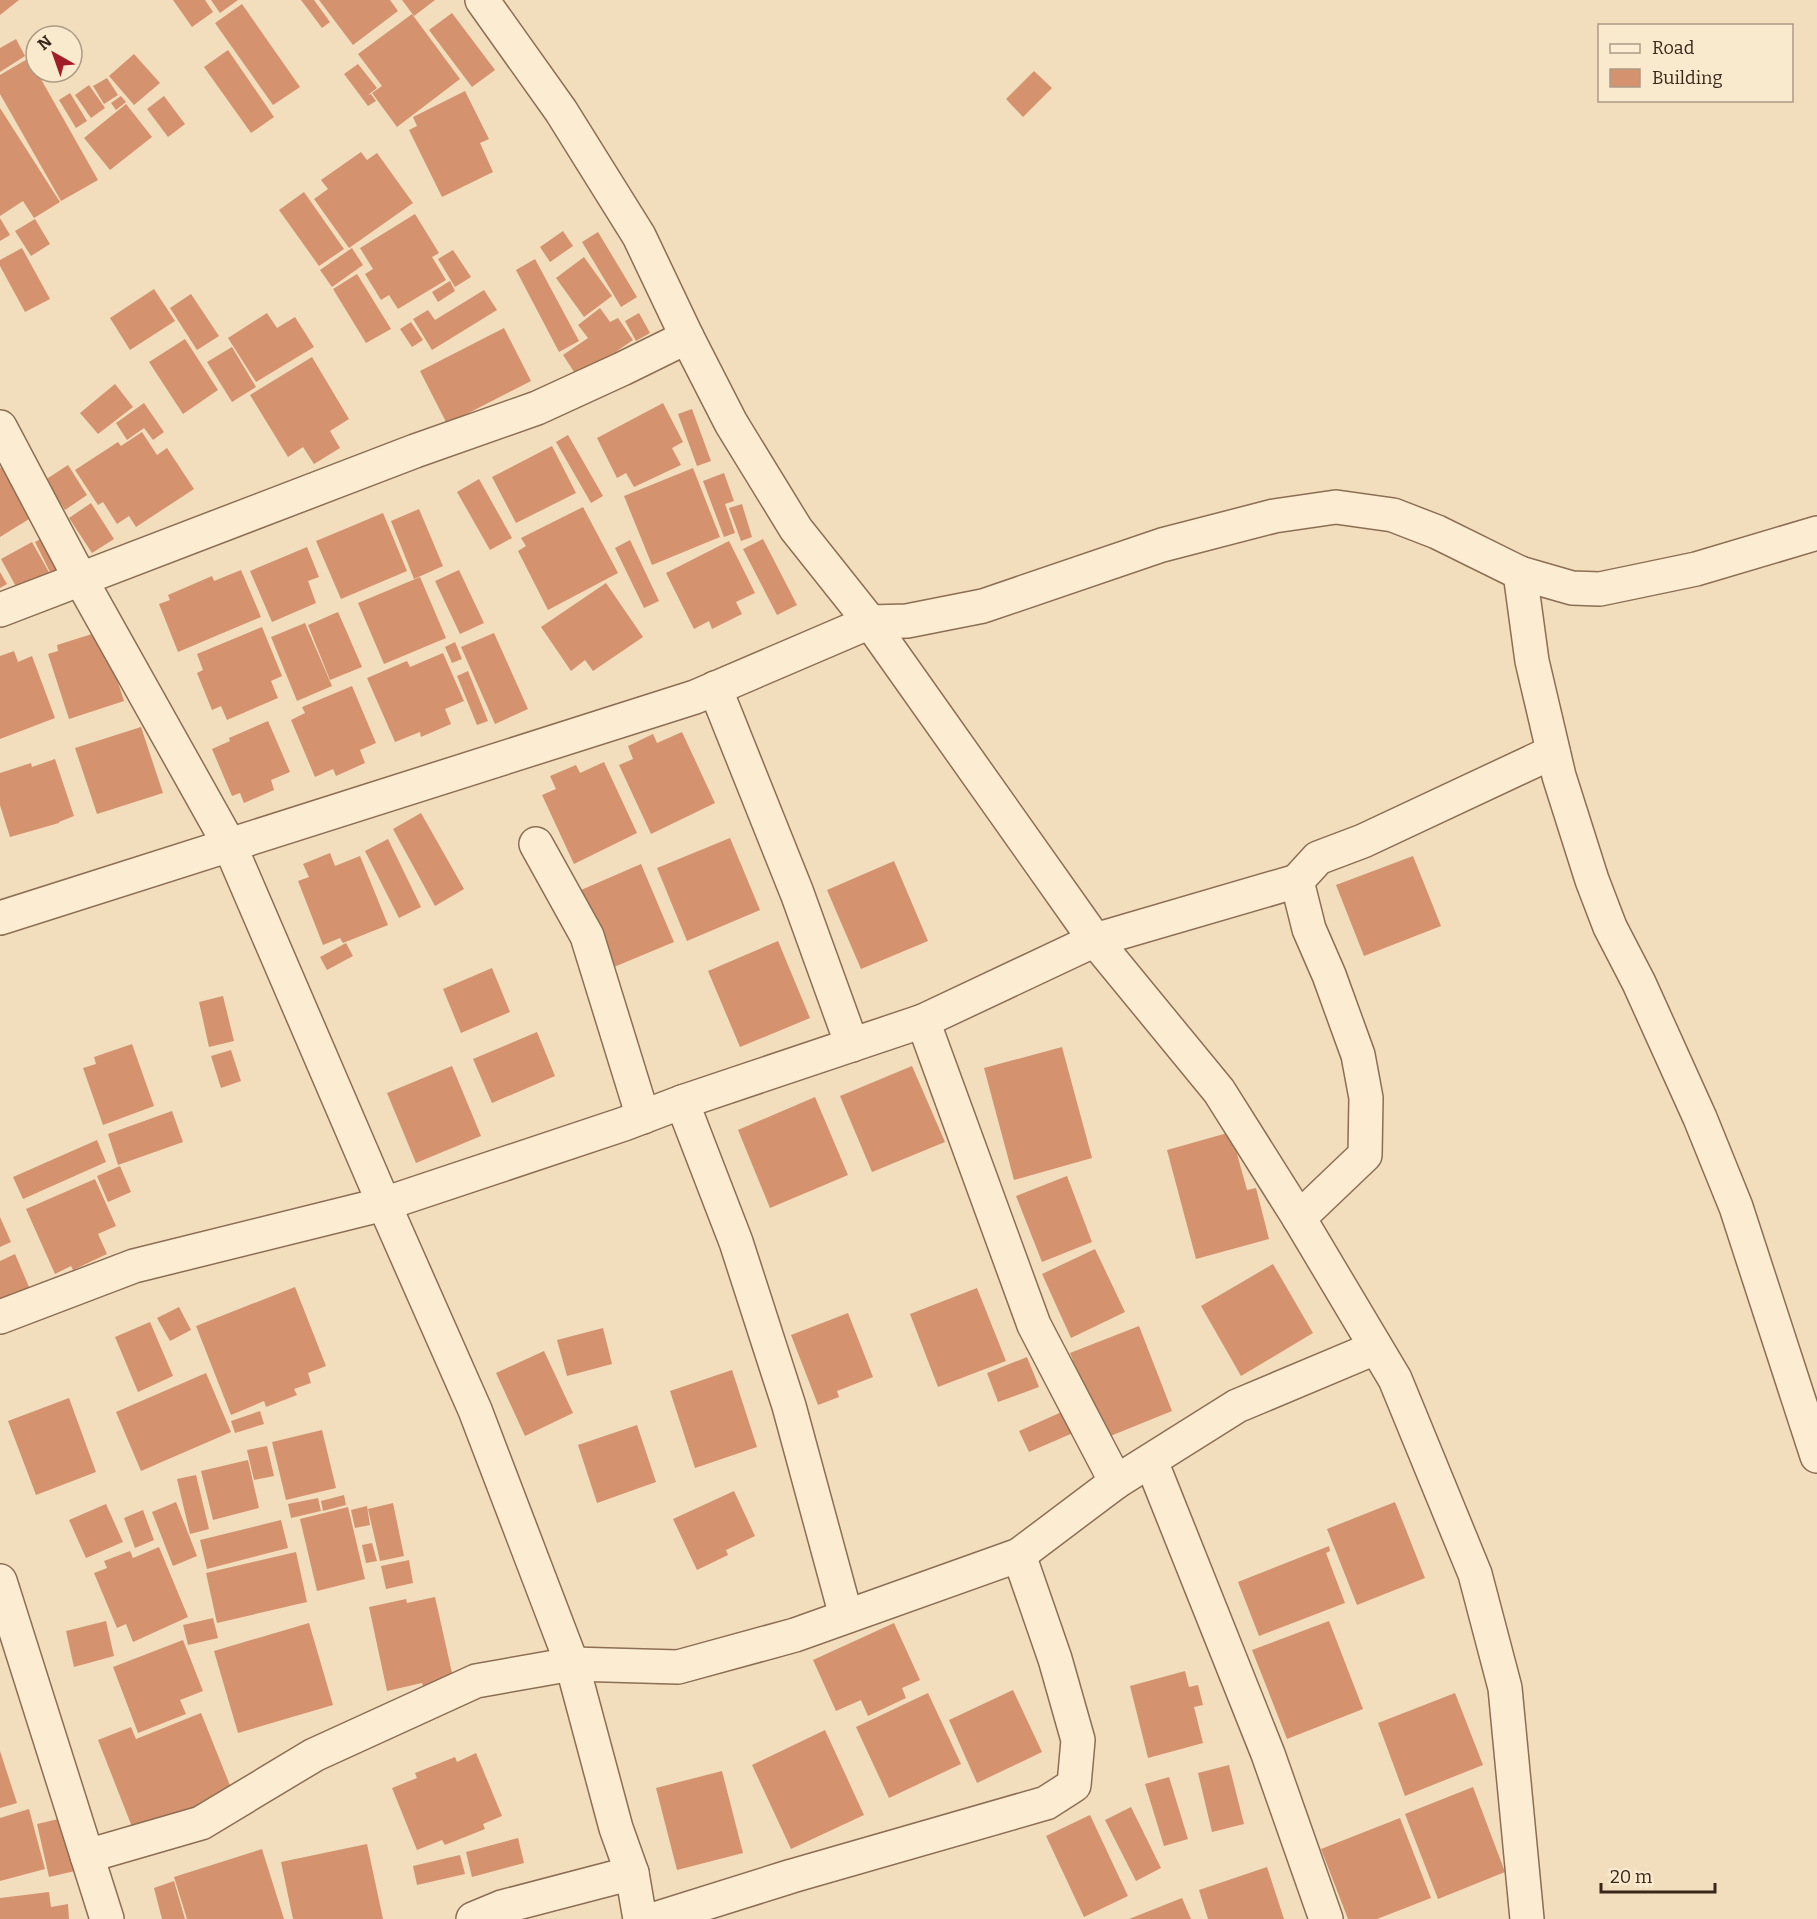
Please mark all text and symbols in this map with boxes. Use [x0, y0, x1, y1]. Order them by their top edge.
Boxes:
north arrow [24, 24, 84, 84]
legend [1598, 24, 1793, 102]
text: N [34, 32, 56, 54]
text: Road [1652, 37, 1695, 59]
text: Building [1652, 67, 1723, 89]
scale bar [1601, 1856, 1715, 1894]
text: 20 m [1610, 1866, 1652, 1888]

